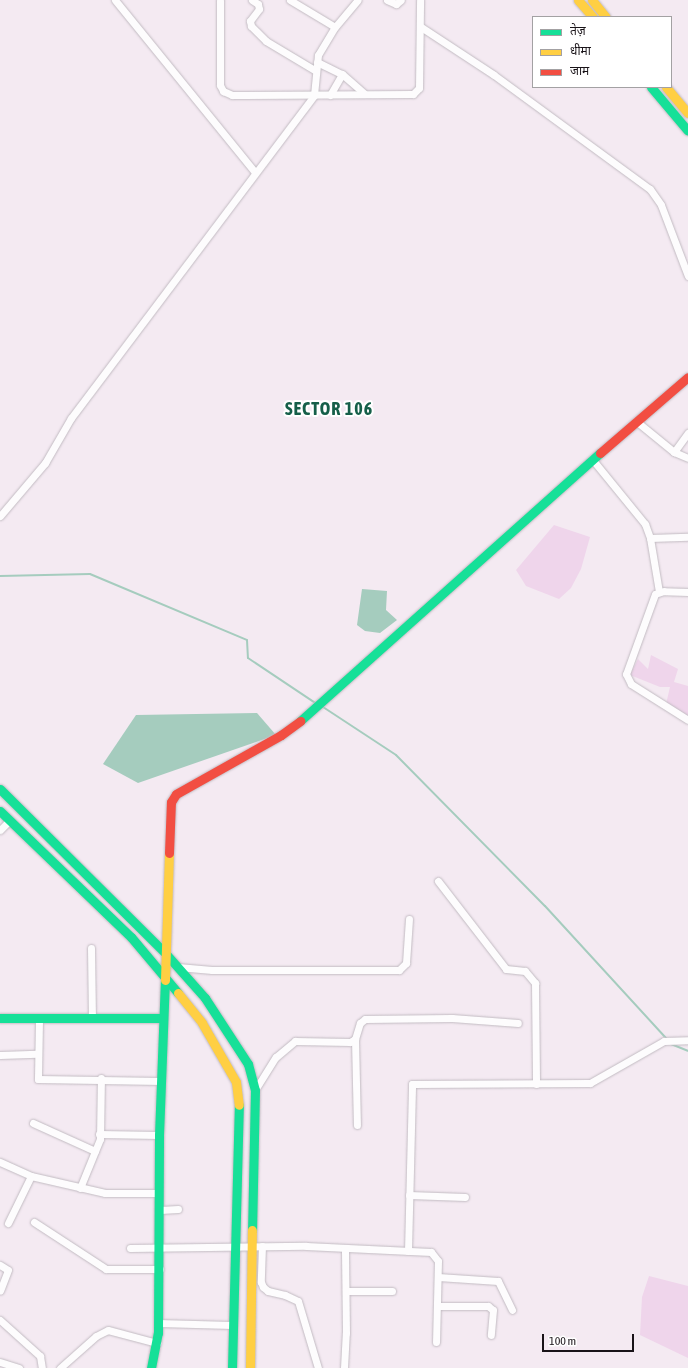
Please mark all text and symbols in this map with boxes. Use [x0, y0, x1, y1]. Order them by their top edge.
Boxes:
legend [532, 16, 672, 88]
text: तेज़ [570, 24, 586, 38]
text: धीमा [570, 44, 591, 58]
text: जाम [570, 64, 589, 78]
district label: SECTOR 106 [285, 398, 373, 420]
scale bar [544, 1326, 636, 1352]
text: 100 m [549, 1334, 576, 1348]

